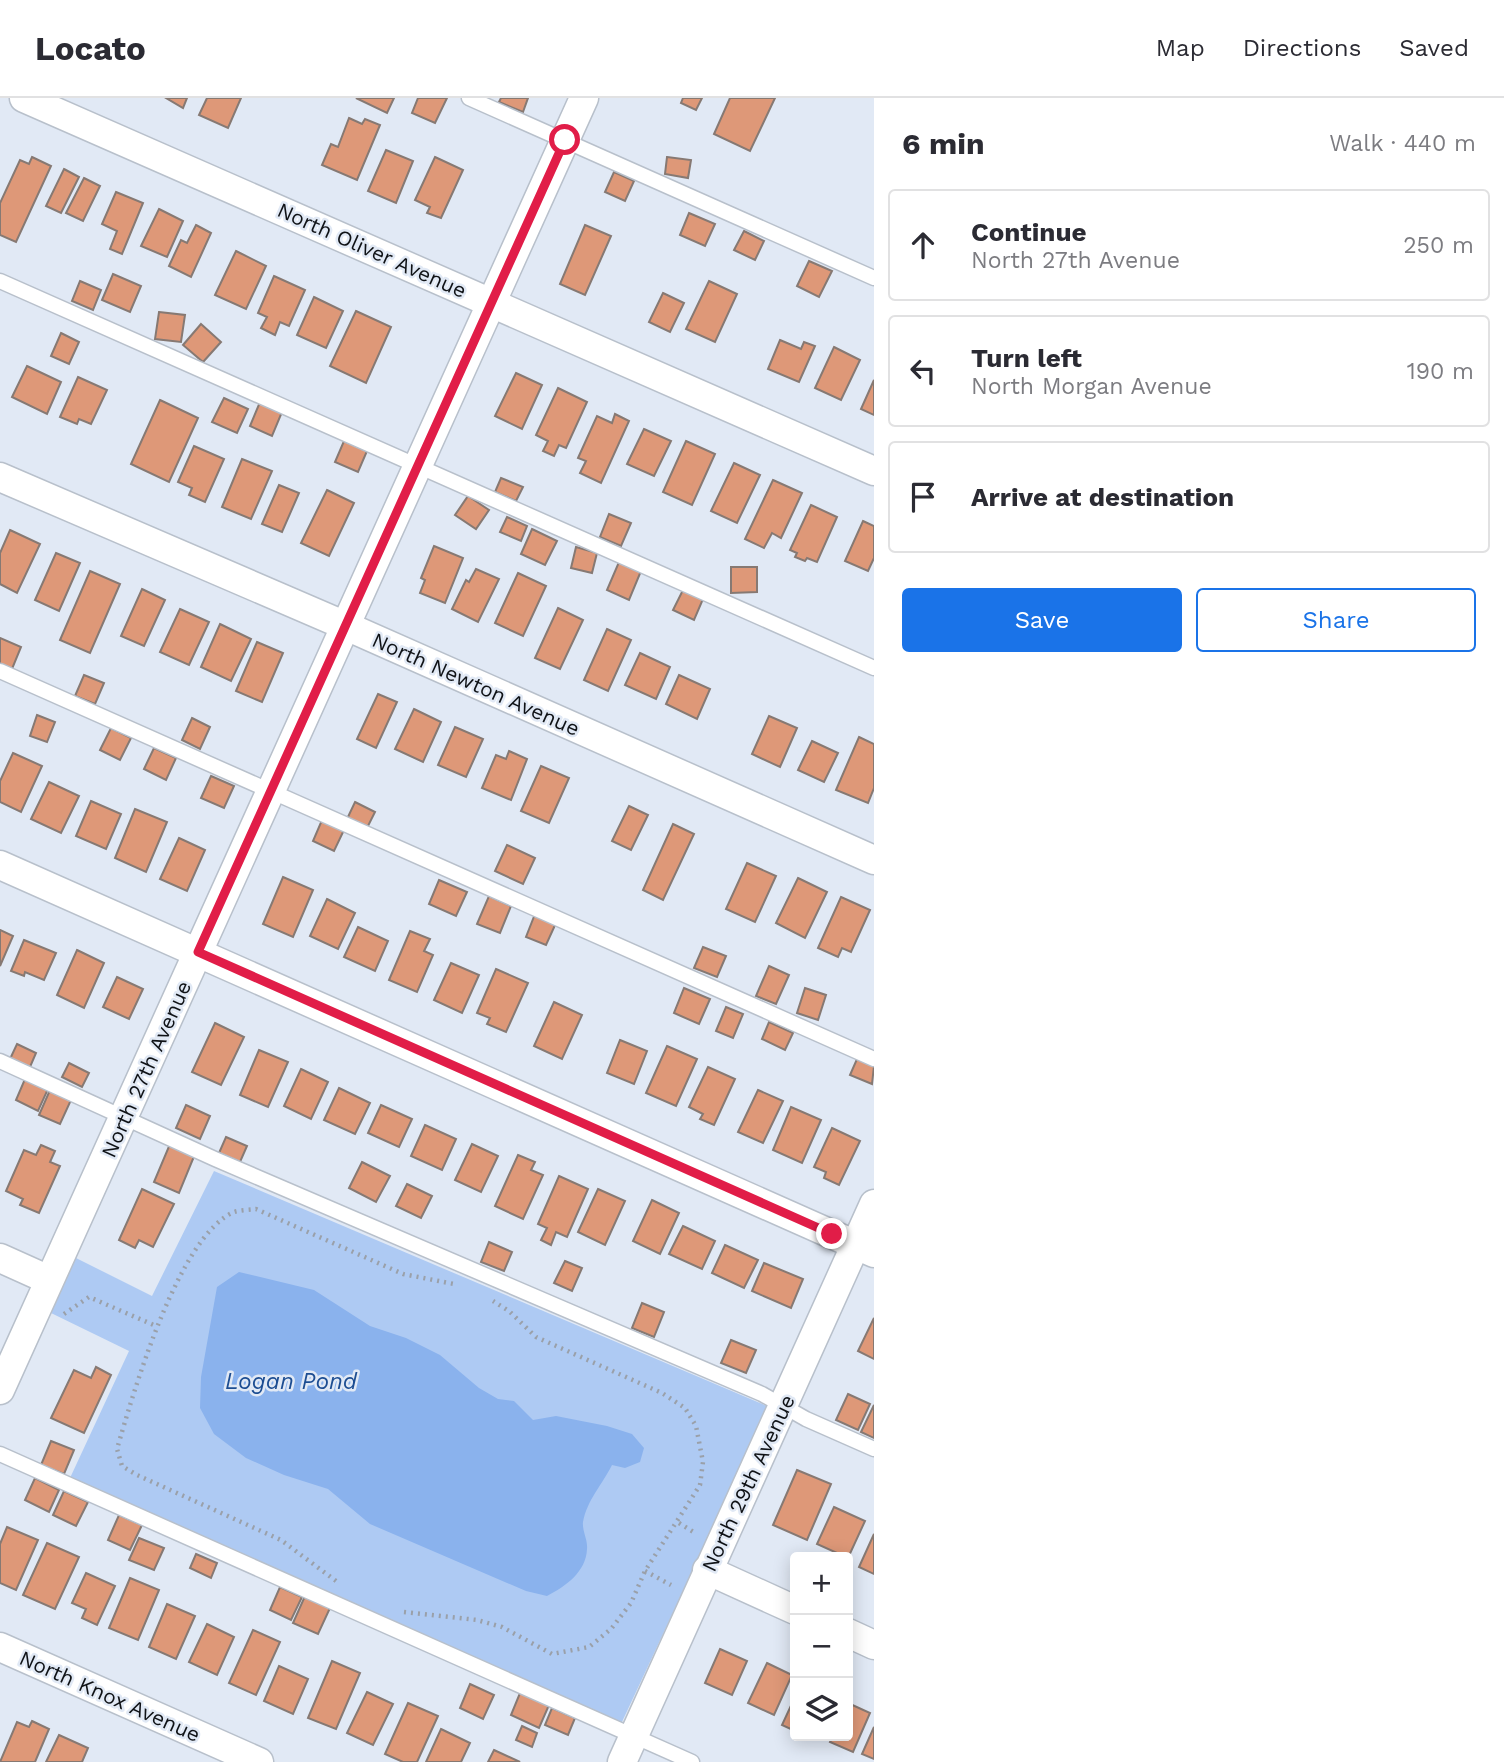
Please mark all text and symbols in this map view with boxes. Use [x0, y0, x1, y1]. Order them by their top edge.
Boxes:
text: Locato [35, 29, 146, 68]
text: Map [1156, 34, 1205, 62]
text: Directions [1243, 34, 1361, 62]
text: Saved [1399, 34, 1469, 62]
route start [549, 124, 580, 155]
text: 6 min [902, 126, 985, 161]
text: Walk · 440 m [1329, 130, 1476, 157]
street label: North Oliver Avenue [274, 197, 470, 303]
text: Continue [971, 217, 1087, 247]
icon: ahead [904, 226, 942, 264]
text: 250 m [1403, 232, 1474, 259]
text: North 27th Avenue [971, 247, 1180, 274]
text: Turn left [971, 343, 1082, 373]
icon: left [904, 352, 942, 390]
text: 190 m [1407, 358, 1474, 385]
text: North Morgan Avenue [971, 373, 1212, 400]
icon: arrive [904, 478, 942, 516]
text: Arrive at destination [971, 482, 1234, 512]
button: Save [902, 588, 1182, 652]
button: Share [1196, 588, 1476, 652]
street label: North Newton Avenue [368, 627, 584, 741]
street label: North 27th Avenue [96, 977, 196, 1161]
route end [816, 1218, 847, 1249]
water label: Logan Pond [225, 1368, 358, 1395]
street label: North 29th Avenue [696, 1391, 800, 1575]
map controls [790, 1552, 853, 1741]
button: + [790, 1552, 853, 1615]
button: − [790, 1615, 853, 1678]
street label: North Knox Avenue [16, 1645, 204, 1747]
button: layers [790, 1678, 853, 1741]

